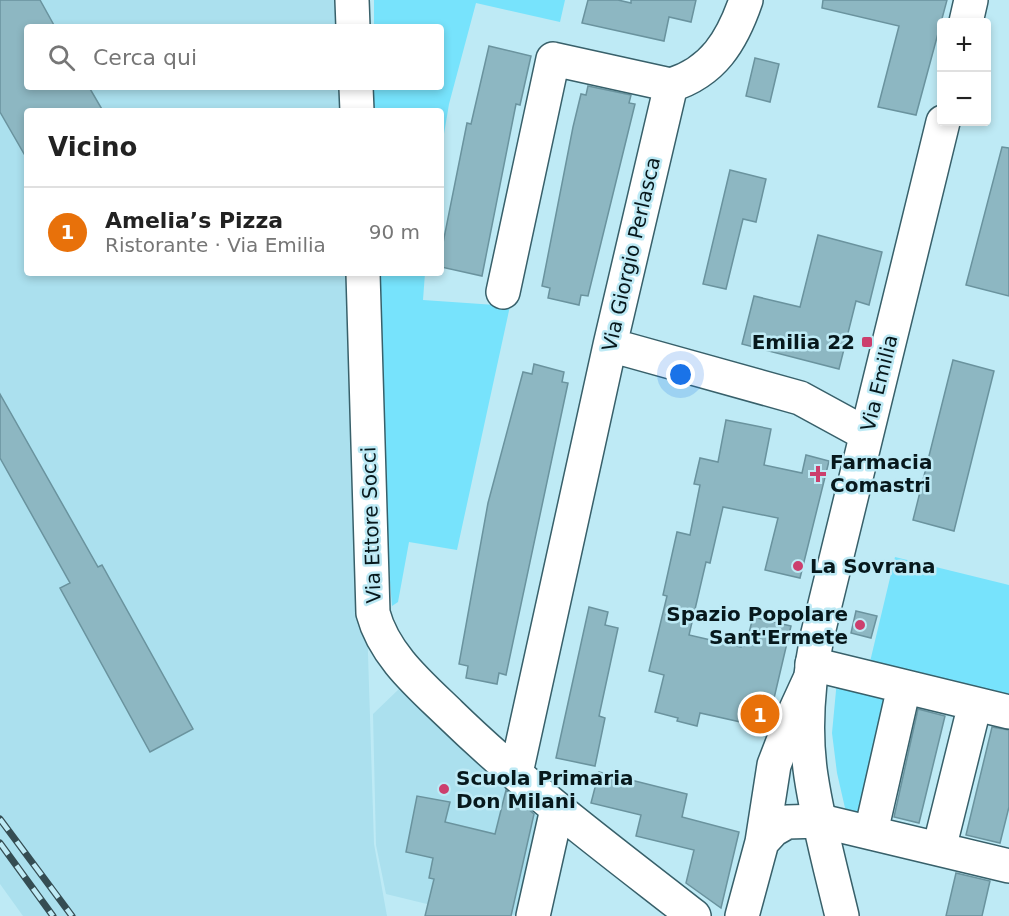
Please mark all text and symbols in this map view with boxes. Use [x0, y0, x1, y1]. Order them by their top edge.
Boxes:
map controls [937, 18, 991, 126]
button: + [937, 18, 991, 72]
search box [24, 24, 444, 90]
icon: search [45, 41, 78, 74]
text: Cerca qui [93, 45, 197, 70]
button: − [937, 72, 991, 126]
text: Vicino [48, 132, 137, 162]
street label: Via Giorgio Perlasca [597, 154, 665, 354]
text: Amelia’s Pizza [105, 208, 283, 233]
text: 1 [61, 220, 74, 244]
text: 90 m [369, 220, 420, 244]
text: Ristorante · Via Emilia [105, 233, 326, 257]
place label: Emilia 22 [752, 330, 855, 354]
street label: Via Emilia [855, 332, 903, 434]
marker: Emilia 22 [860, 335, 874, 349]
your location [666, 360, 695, 389]
street label: Via Ettore Socci [356, 446, 386, 604]
place label: Farmacia Comastri [830, 450, 932, 497]
marker: Farmacia Comastri [811, 467, 825, 481]
place label: La Sovrana [810, 554, 935, 578]
marker: La Sovrana [791, 559, 805, 573]
place label: Spazio Popolare Sant'Ermete [666, 602, 848, 649]
marker: Spazio Popolare Sant'Ermete [853, 618, 867, 632]
pin: 1 [740, 692, 780, 736]
place label: Scuola Primaria Don Milani [456, 766, 633, 813]
marker: Scuola Primaria Don Milani [437, 782, 451, 796]

